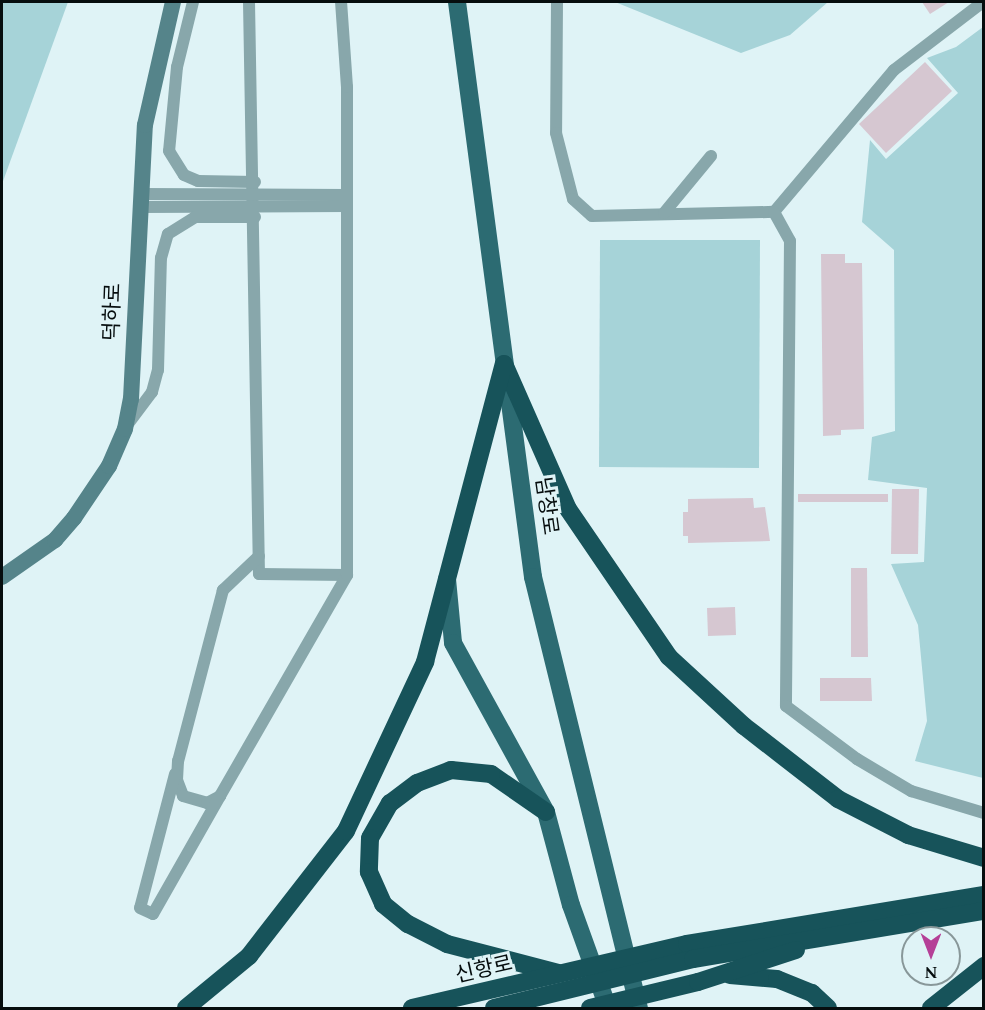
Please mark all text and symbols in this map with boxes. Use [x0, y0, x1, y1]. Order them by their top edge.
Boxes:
street label: 덕하로 [99, 283, 127, 341]
street label: 남창로 [529, 476, 563, 536]
north arrow [901, 926, 961, 986]
street label: 신항로 [453, 951, 515, 989]
text: N [924, 960, 938, 984]

